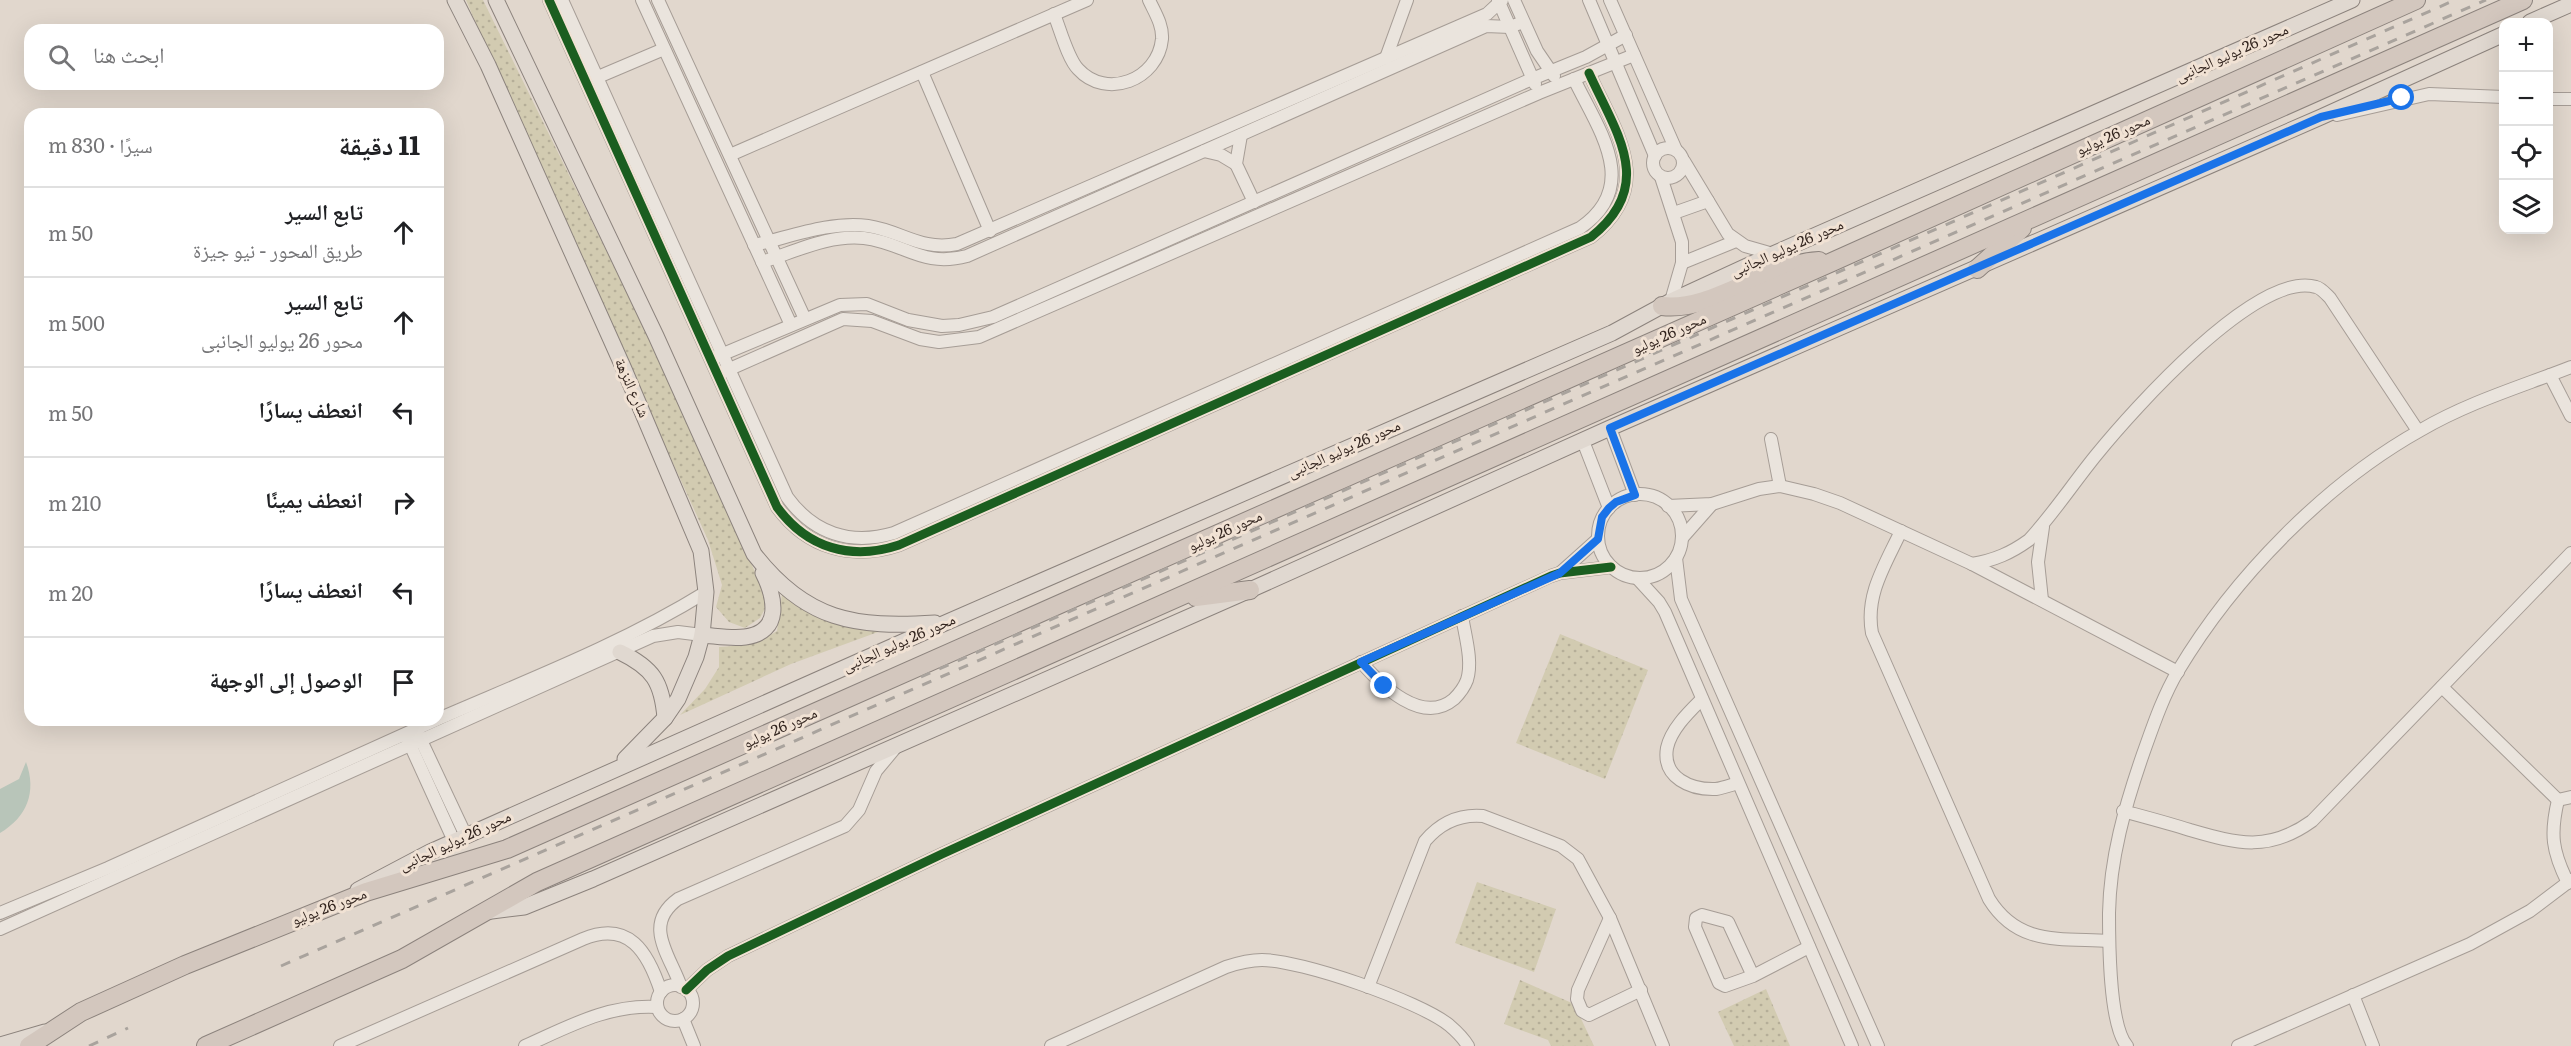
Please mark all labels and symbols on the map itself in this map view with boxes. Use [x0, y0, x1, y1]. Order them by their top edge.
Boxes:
street label: محور 26 يوليو الجانبى [2171, 16, 2292, 87]
route start [2388, 84, 2414, 110]
street label: محور 26 يوليو [2072, 107, 2153, 160]
street label: محور 26 يوليو الجانبى [1726, 211, 1847, 282]
street label: محور 26 يوليو [1628, 306, 1709, 359]
street label: شارع النزهة [610, 354, 657, 421]
street label: محور 26 يوليو الجانبى [1283, 412, 1404, 483]
street label: محور 26 يوليو [1184, 503, 1265, 556]
street label: محور 26 يوليو الجانبى [838, 606, 959, 677]
route end [1370, 672, 1396, 698]
street label: محور 26 يوليو [739, 700, 820, 753]
street label: محور 26 يوليو الجانبى [394, 803, 514, 876]
street label: محور 26 يوليو [287, 881, 370, 931]

